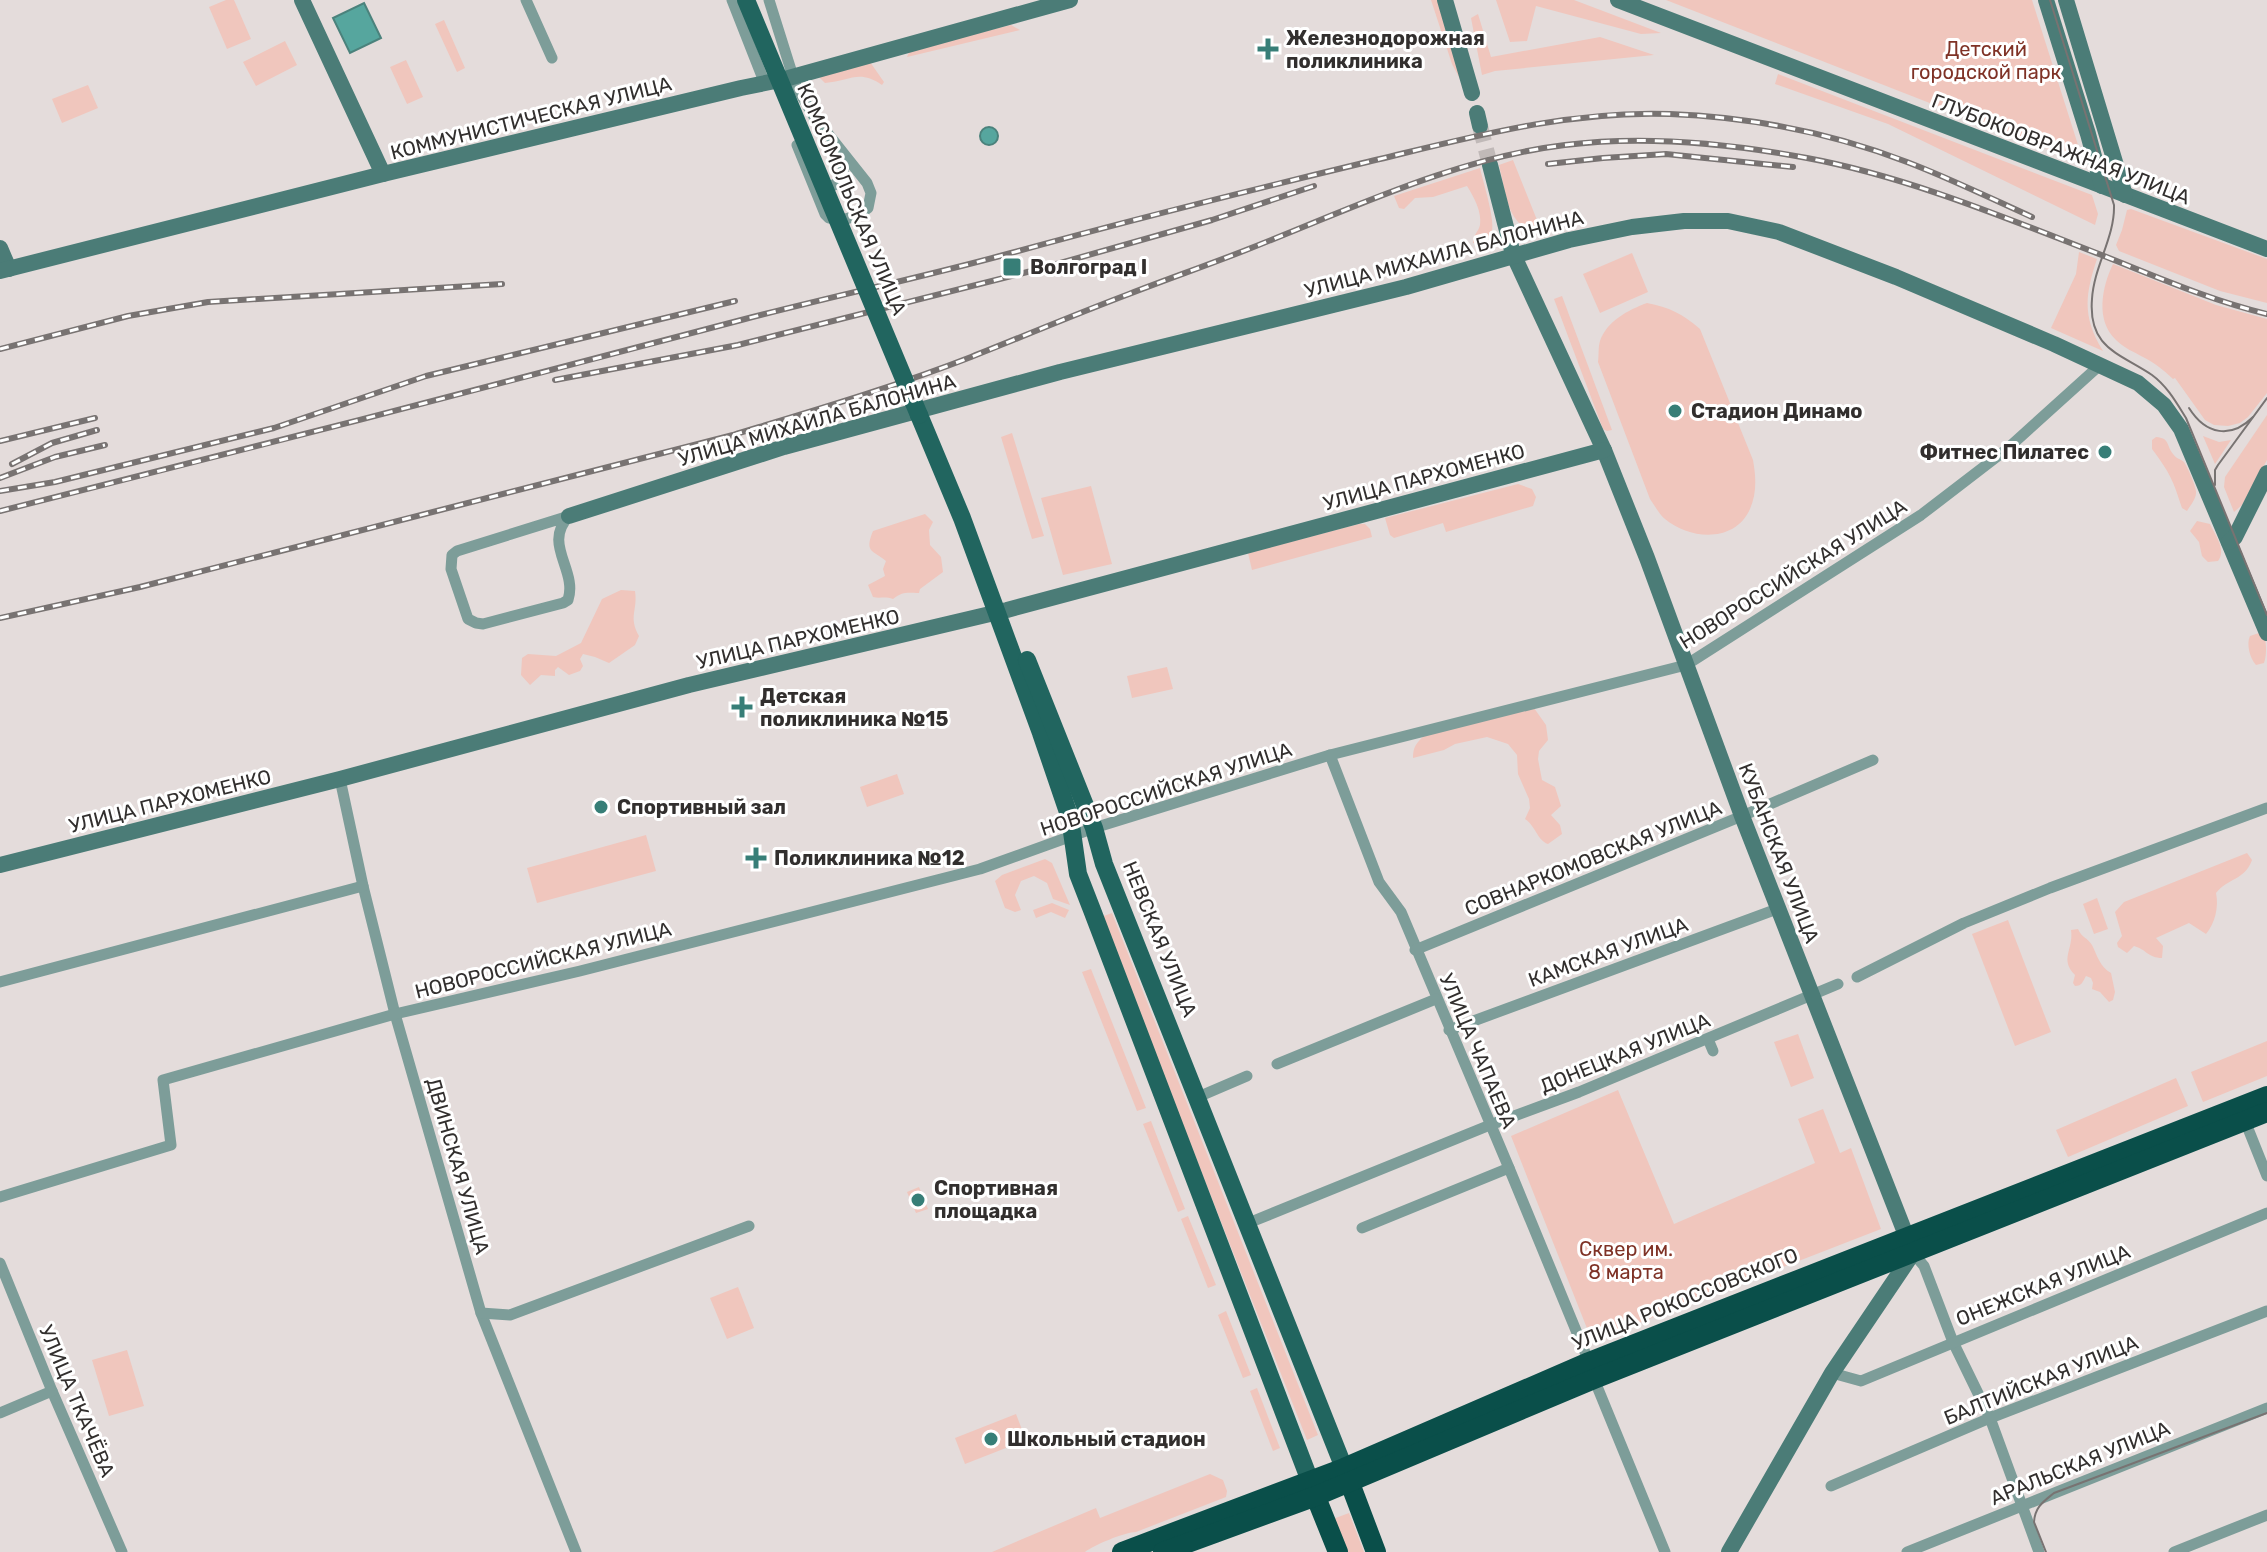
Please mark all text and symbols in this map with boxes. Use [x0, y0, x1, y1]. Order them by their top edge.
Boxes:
place label: Железнодорожная поликлиника [1286, 26, 1485, 73]
park label: Детский городской парк [1911, 37, 2062, 84]
marker: Железнодорожная поликлиника [1257, 38, 1279, 60]
street label: КОММУНИСТИЧЕСКАЯ УЛИЦА [388, 71, 674, 165]
street label: КОМСОМОЛЬСКАЯ УЛИЦА [792, 79, 912, 319]
street label: ГЛУБОКООВРАЖНАЯ УЛИЦА [1929, 89, 2193, 209]
street label: УЛИЦА МИХАИЛА БАЛОНИНА [1302, 205, 1586, 303]
place label: Волгоград I [1030, 255, 1147, 279]
marker: Волгоград I [1001, 256, 1023, 278]
street label: УЛИЦА МИХАИЛА БАЛОНИНА [675, 369, 959, 471]
place label: Стадион Динамо [1691, 399, 1863, 423]
marker: Стадион Динамо [1666, 402, 1684, 420]
street label: УЛИЦА ПАРХОМЕНКО [1321, 439, 1527, 515]
place label: Фитнес Пилатес [1919, 440, 2089, 464]
marker: Фитнес Пилатес [2096, 443, 2114, 461]
street label: НОВОРОССИЙСКАЯ УЛИЦА [1675, 494, 1911, 654]
street label: УЛИЦА ПАРХОМЕНКО [694, 604, 902, 674]
place label: Детская поликлиника №15 [760, 684, 948, 731]
marker: Детская поликлиника №15 [731, 696, 753, 718]
street label: НОВОРОССИЙСКАЯ УЛИЦА [1037, 737, 1295, 841]
street label: КУБАНСКАЯ УЛИЦА [1734, 760, 1824, 946]
street label: УЛИЦА ПАРХОМЕНКО [66, 764, 274, 838]
place label: Спортивный зал [617, 795, 786, 819]
street label: СОВНАРКОМОВСКАЯ УЛИЦА [1461, 795, 1725, 921]
marker: Спортивный зал [592, 798, 610, 816]
place label: Поликлиника №12 [774, 846, 965, 870]
marker: Поликлиника №12 [745, 847, 767, 869]
street label: НЕВСКАЯ УЛИЦА [1118, 858, 1202, 1020]
street label: КАМСКАЯ УЛИЦА [1525, 912, 1691, 992]
street label: НОВОРОССИЙСКАЯ УЛИЦА [412, 917, 674, 1003]
street label: УЛИЦА ЧАПАЕВА [1434, 970, 1522, 1132]
street label: ДОНЕЦКАЯ УЛИЦА [1536, 1008, 1714, 1098]
street label: ДВИНСКАЯ УЛИЦА [421, 1075, 495, 1257]
place label: Спортивная площадка [934, 1176, 1058, 1223]
marker: Спортивная площадка [909, 1191, 927, 1209]
park label: Сквер им. 8 марта [1579, 1237, 1673, 1284]
street label: ОНЕЖСКАЯ УЛИЦА [1952, 1239, 2134, 1331]
street label: УЛИЦА РОКОССОВСКОГО [1569, 1243, 1801, 1355]
street label: УЛИЦА ТКАЧЁВА [34, 1321, 120, 1481]
street label: БАЛТИЙСКАЯ УЛИЦА [1940, 1330, 2142, 1430]
street label: АРАЛЬСКАЯ УЛИЦА [1987, 1416, 2173, 1510]
place label: Школьный стадион [1007, 1427, 1206, 1451]
marker: Школьный стадион [982, 1430, 1000, 1448]

